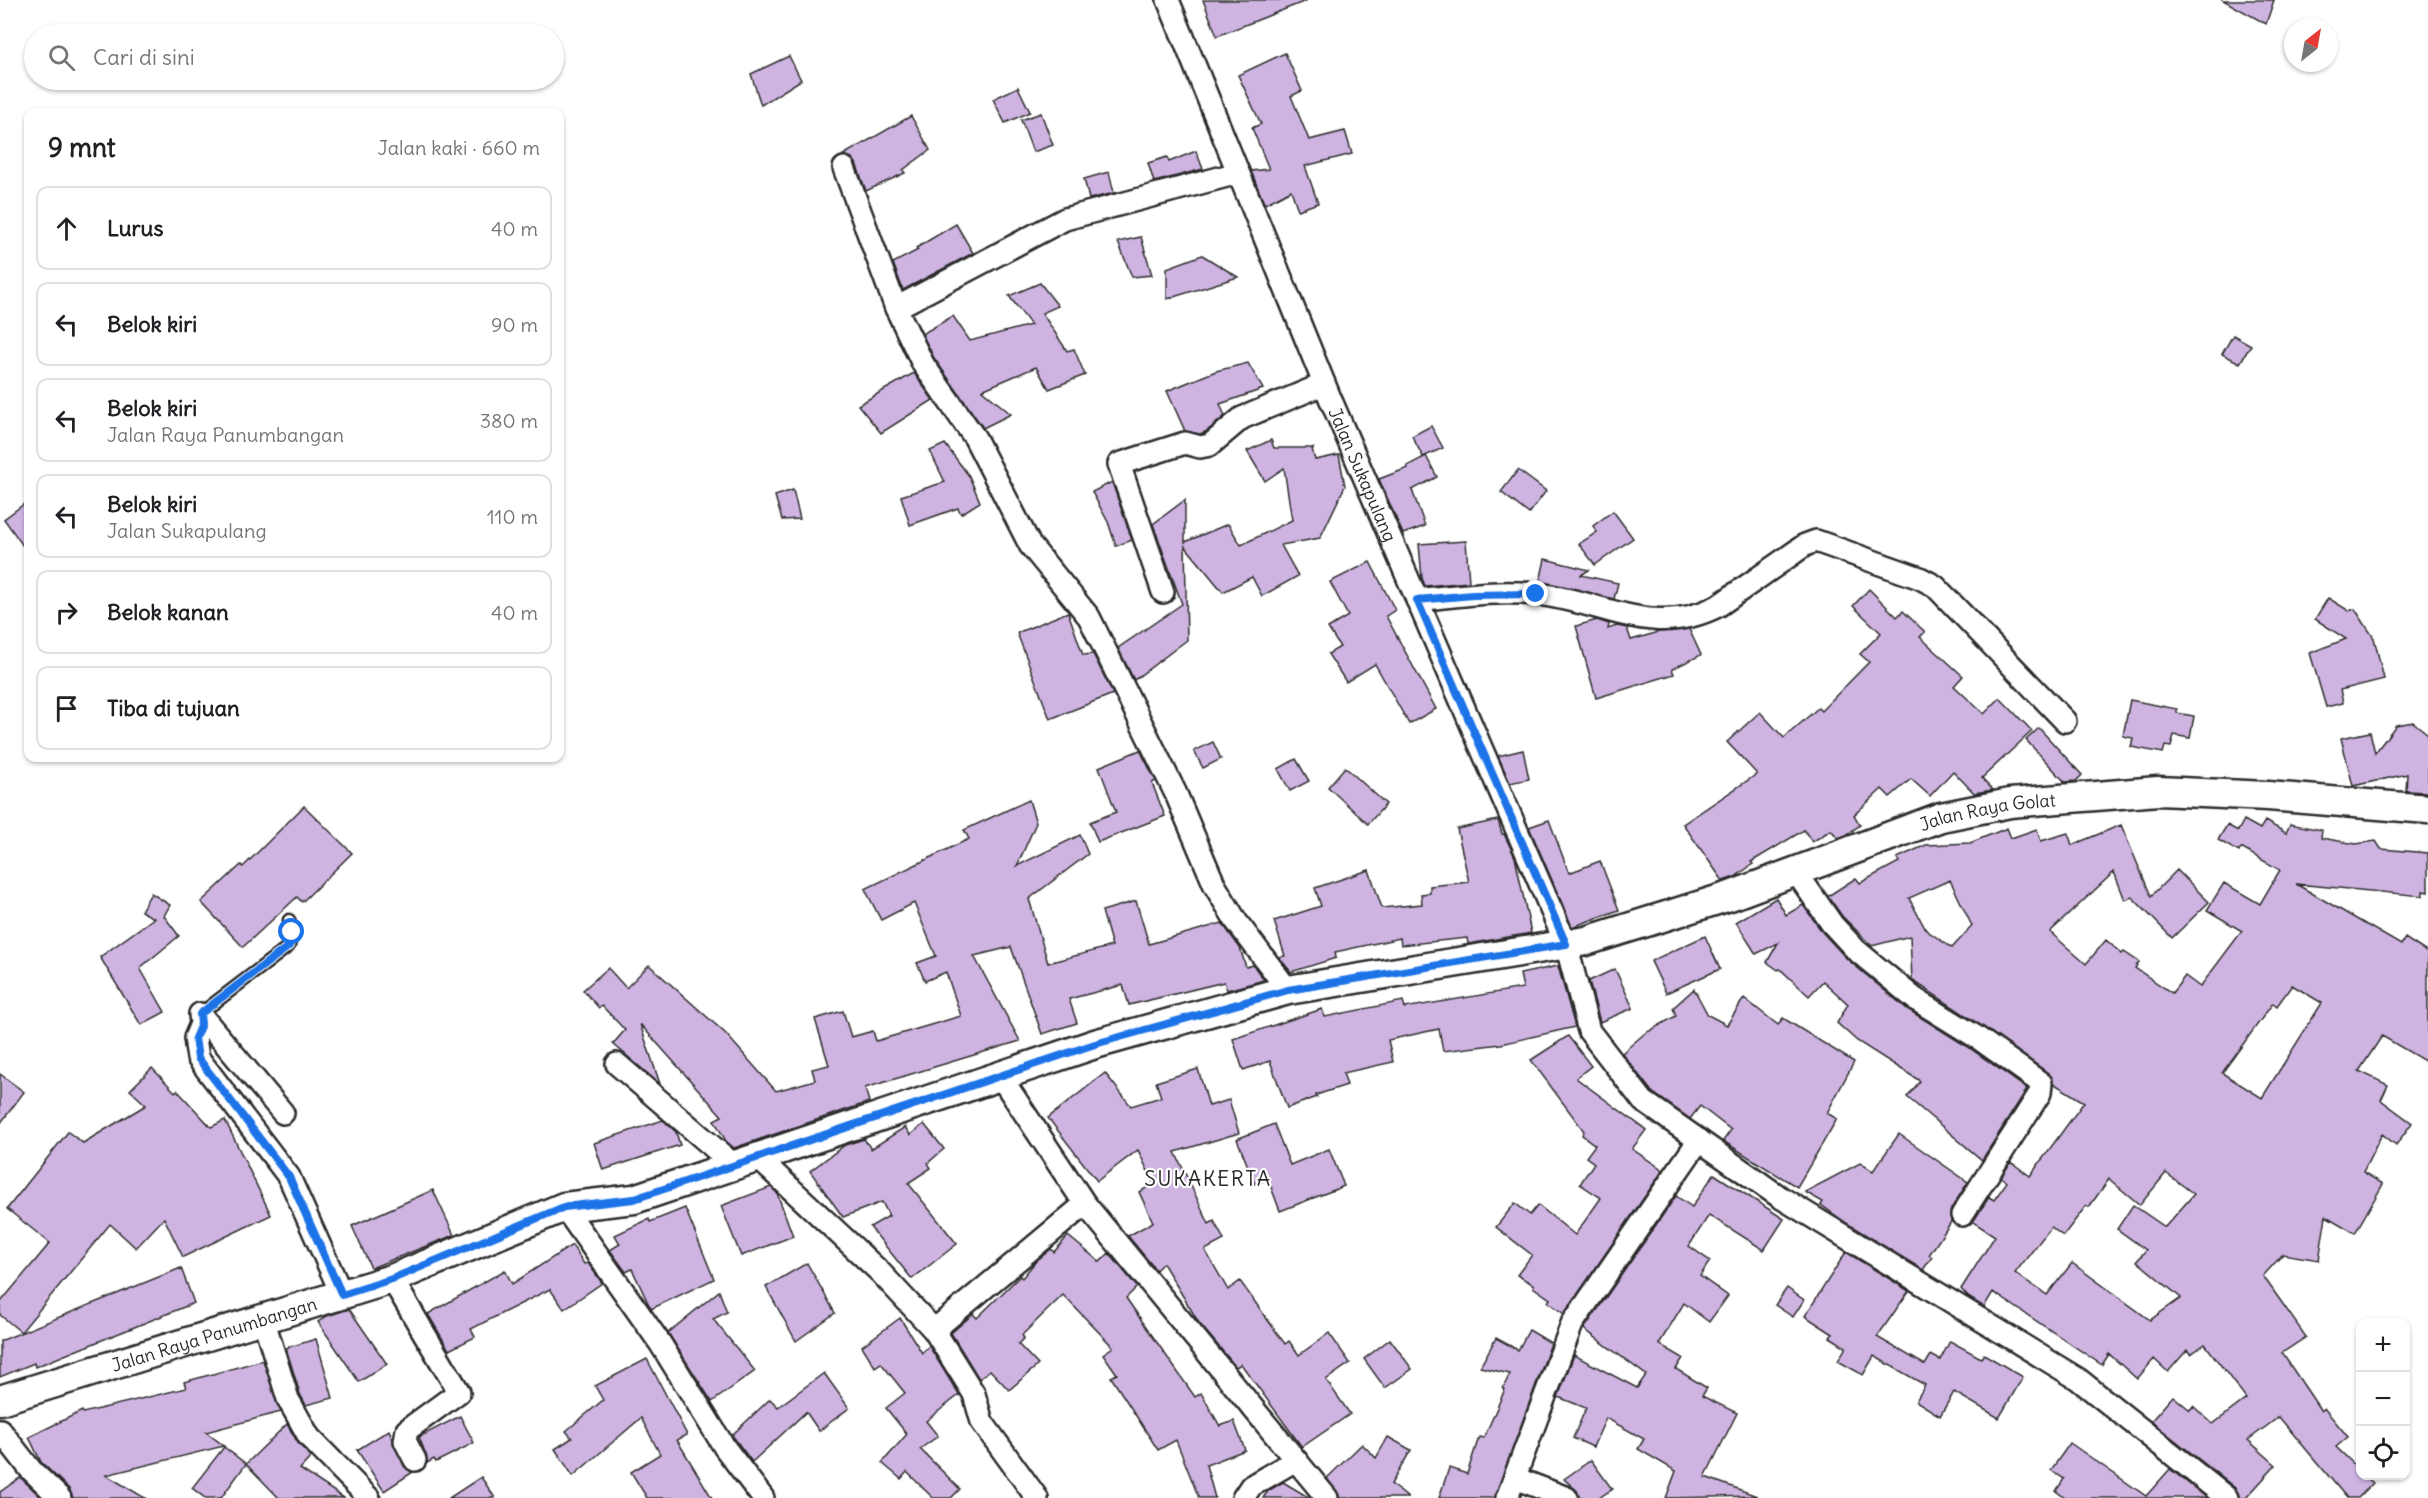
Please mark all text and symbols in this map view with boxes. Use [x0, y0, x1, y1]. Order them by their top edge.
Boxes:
north arrow [2284, 18, 2338, 72]
search box [24, 24, 564, 90]
icon: search [45, 41, 78, 74]
text: Cari di sini [93, 43, 195, 71]
text: 9 mnt [48, 131, 116, 164]
text: Jalan kaki · 660 m [378, 135, 540, 160]
icon: ahead [50, 212, 83, 245]
text: Lurus [107, 214, 163, 242]
text: 40 m [491, 216, 538, 241]
icon: left [50, 308, 83, 341]
text: Belok kiri [107, 310, 197, 338]
text: 90 m [491, 312, 538, 337]
text: Belok kiri [107, 394, 197, 422]
icon: left [50, 404, 83, 437]
street label: Jalan Sukapulang [1324, 404, 1402, 545]
text: 380 m [480, 408, 538, 433]
text: Jalan Raya Panumbangan [107, 422, 344, 447]
text: Belok kiri [107, 490, 197, 518]
icon: left [50, 500, 83, 533]
text: 110 m [487, 504, 538, 529]
text: Jalan Sukapulang [107, 518, 267, 543]
route end [1522, 580, 1548, 606]
icon: right [50, 596, 83, 629]
text: Belok kanan [107, 598, 229, 626]
text: 40 m [491, 600, 538, 625]
icon: arrive [50, 692, 83, 725]
text: Tiba di tujuan [107, 694, 240, 722]
street label: Jalan Raya Golat [1916, 788, 2056, 836]
route start [278, 918, 304, 944]
district label: SUKAKERTA [1144, 1165, 1272, 1192]
street label: Jalan Raya Panumbangan [109, 1291, 319, 1376]
map controls [2356, 1318, 2410, 1480]
button: + [2356, 1318, 2410, 1372]
button: − [2356, 1372, 2410, 1426]
button: locate [2356, 1426, 2410, 1480]

